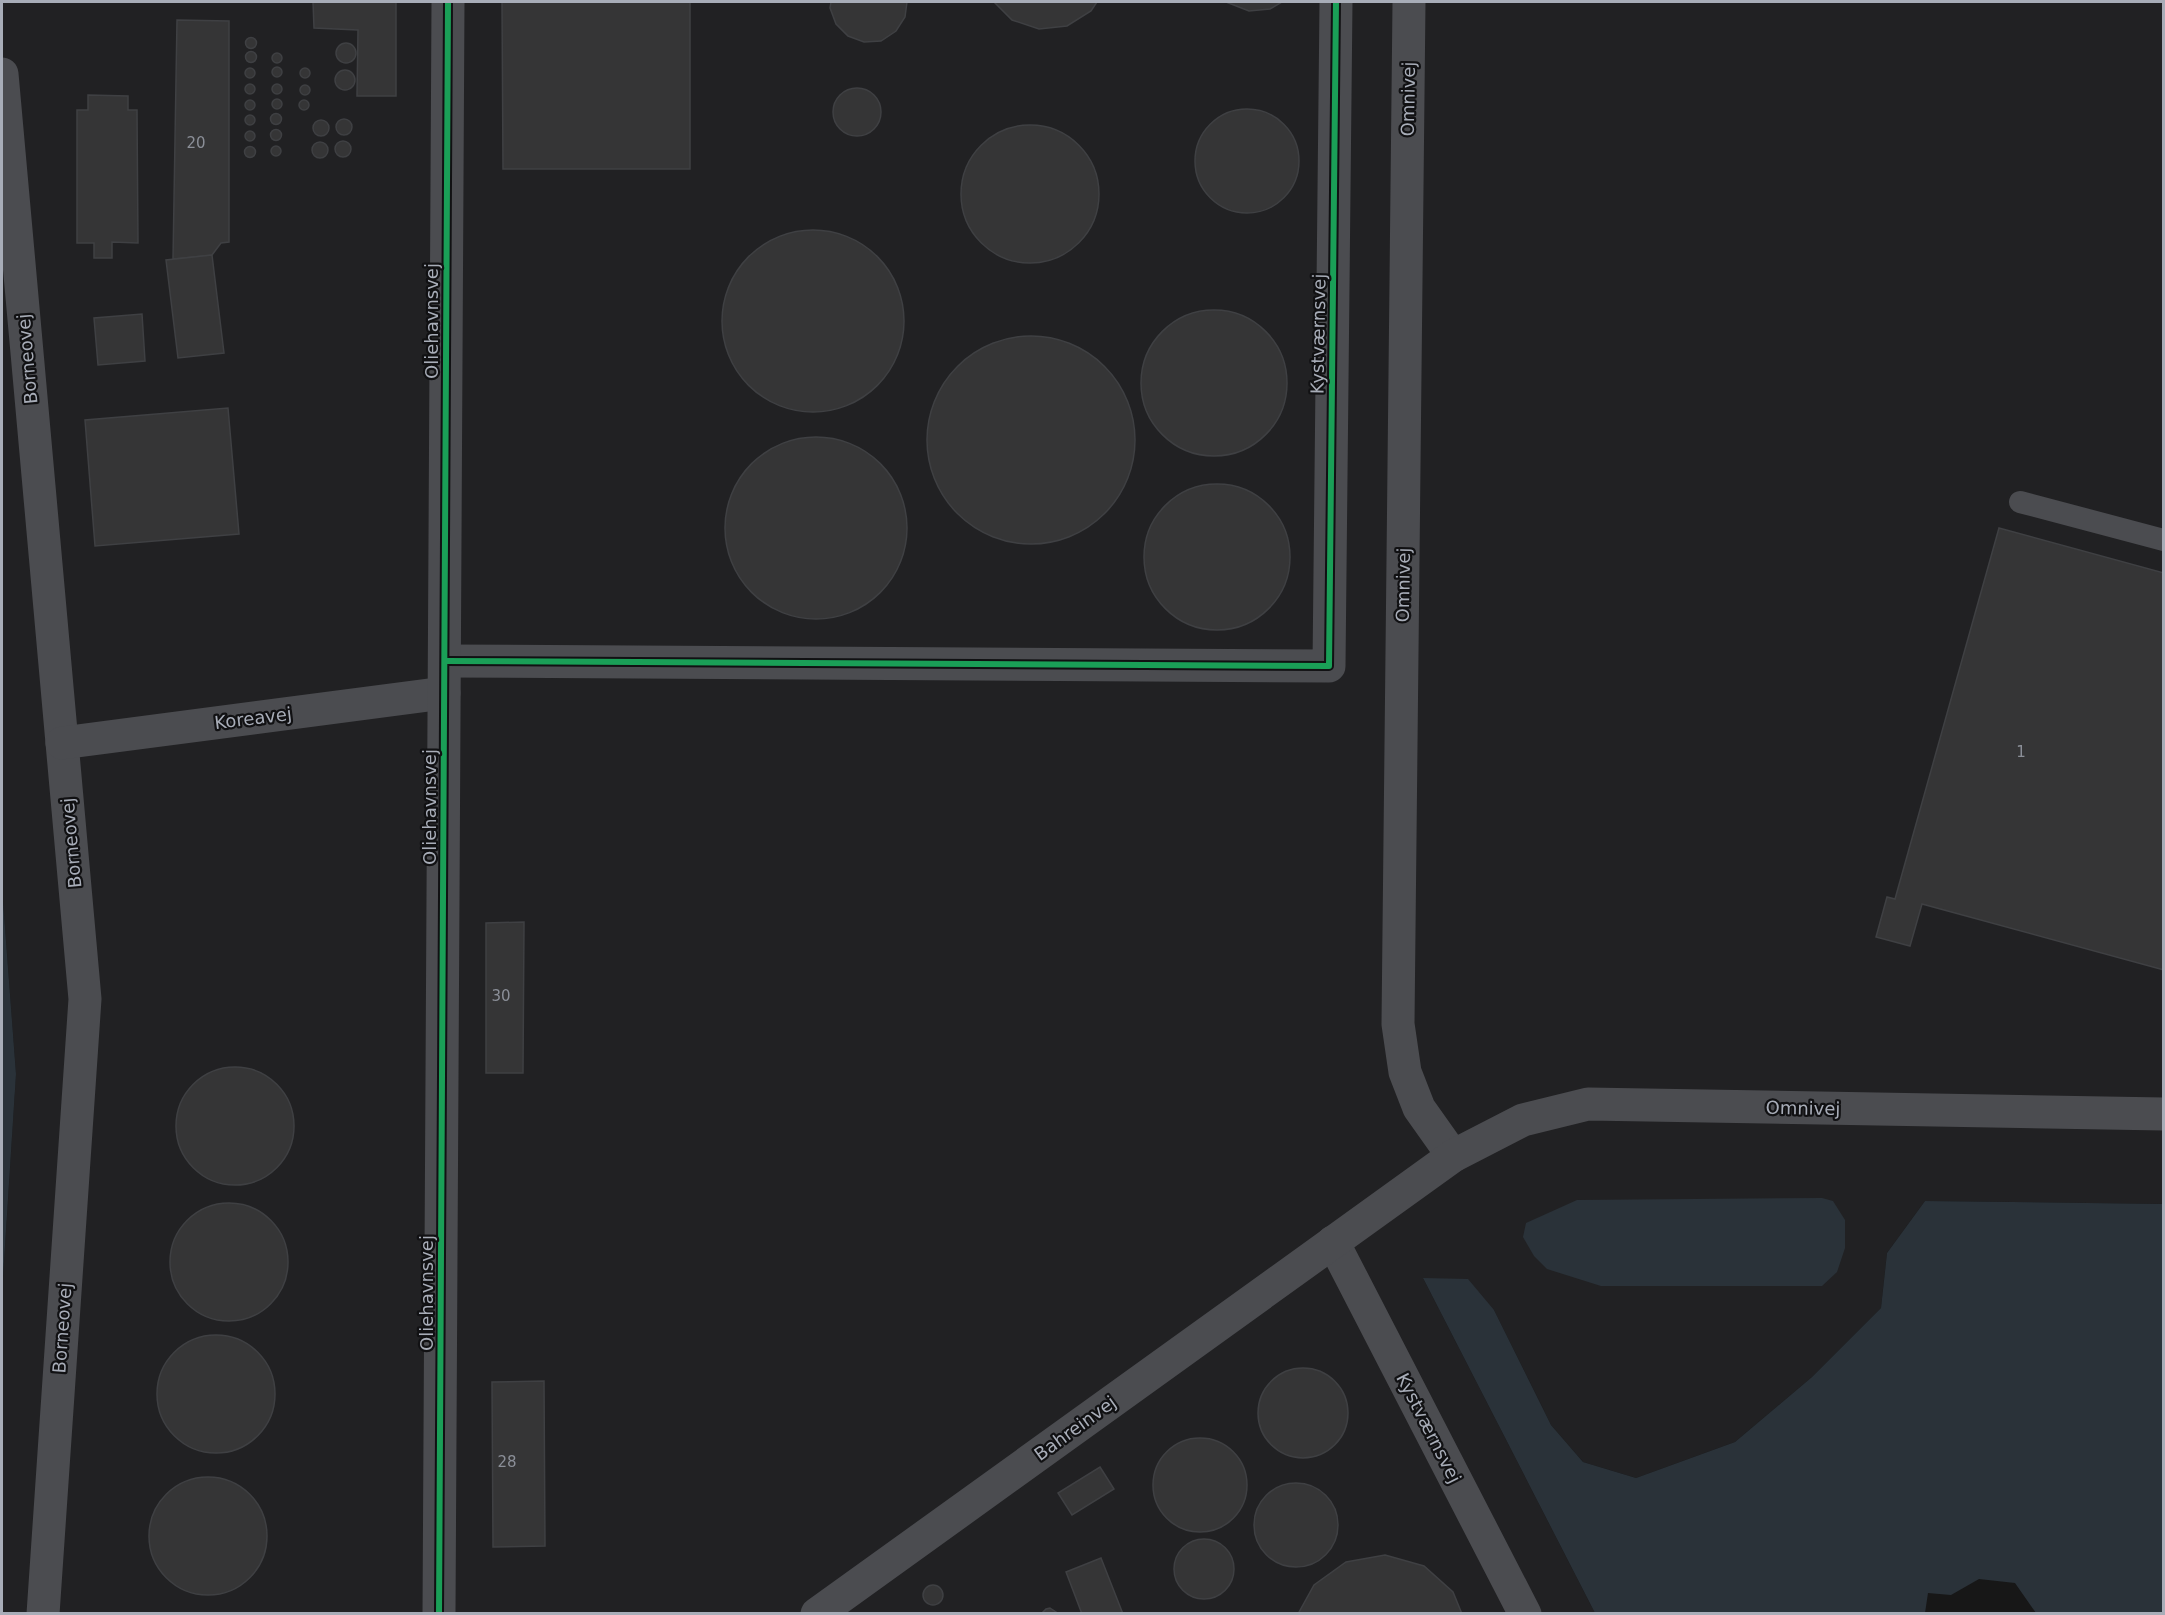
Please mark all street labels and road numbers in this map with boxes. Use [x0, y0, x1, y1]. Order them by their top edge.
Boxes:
street label: Omnivej [1397, 61, 1419, 137]
street label: Oliehavnsvej [421, 263, 442, 379]
street label: Kystværnsvej [1306, 274, 1330, 394]
street label: Borneovej [13, 313, 41, 405]
street label: Omnivej [1392, 547, 1414, 623]
street label: Koreavej [213, 703, 293, 733]
street label: Oliehavnsvej [419, 749, 440, 865]
street label: Borneovej [57, 797, 85, 889]
street label: Omnivej [1765, 1097, 1841, 1119]
street label: Oliehavnsvej [416, 1235, 437, 1351]
street label: Borneovej [48, 1282, 76, 1374]
street label: Kystværnsvej [1392, 1370, 1466, 1486]
street label: Bahreinvej [1030, 1391, 1120, 1465]

